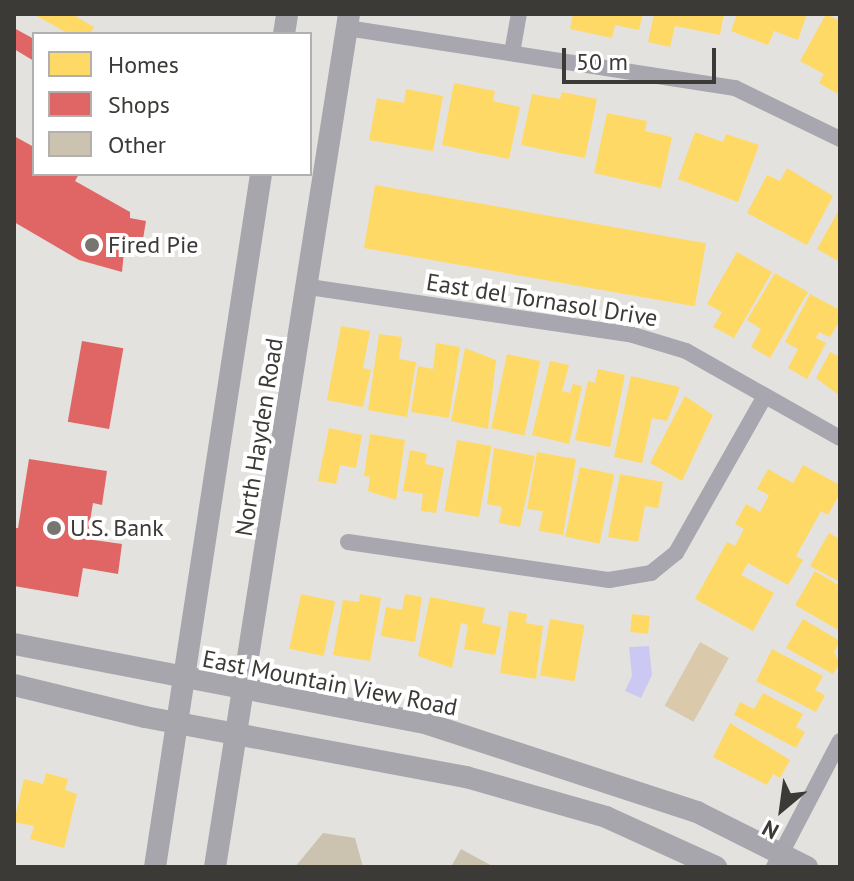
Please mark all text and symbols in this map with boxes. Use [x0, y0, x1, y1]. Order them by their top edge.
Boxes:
legend [32, 32, 312, 176]
scale bar [566, 32, 720, 82]
text: 50 m [576, 46, 628, 77]
text: Homes [108, 49, 179, 80]
text: Shops [108, 89, 170, 120]
text: Other [108, 129, 166, 160]
place label: Fired Pie [108, 231, 199, 259]
marker: Fired Pie [83, 236, 101, 254]
street label: East del Tornasol Drive [424, 267, 660, 333]
street label: North Hayden Road [229, 336, 289, 538]
place label: U.S. Bank [70, 514, 166, 542]
marker: U.S. Bank [45, 519, 63, 537]
street label: East Mountain View Road [200, 644, 460, 722]
north arrow [742, 769, 822, 849]
text: N [757, 814, 783, 846]

